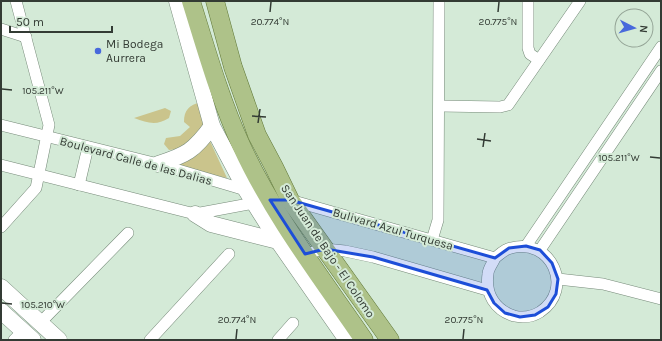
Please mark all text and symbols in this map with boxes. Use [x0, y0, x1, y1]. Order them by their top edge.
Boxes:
scale bar [10, 8, 112, 34]
north arrow [614, 8, 654, 48]
text: 50 m [16, 15, 44, 29]
text: 20.774°N [251, 16, 289, 28]
text: 20.775°N [479, 16, 517, 28]
text: N [637, 24, 650, 34]
place label: Mi Bodega Aurrera [106, 37, 163, 65]
marker: Mi Bodega Aurrera [93, 46, 103, 56]
text: 105.211°W [22, 85, 64, 97]
street label: Boulevard Calle de las Dalias [58, 134, 214, 188]
text: 105.211°W [598, 152, 640, 164]
street label: San Juan de Bajo - El Colomo [278, 182, 378, 320]
street label: Bulivard Azul Turquesa [331, 205, 455, 253]
text: 105.210°W [21, 299, 65, 311]
text: 20.774°N [218, 314, 256, 326]
text: 20.775°N [445, 314, 483, 326]

